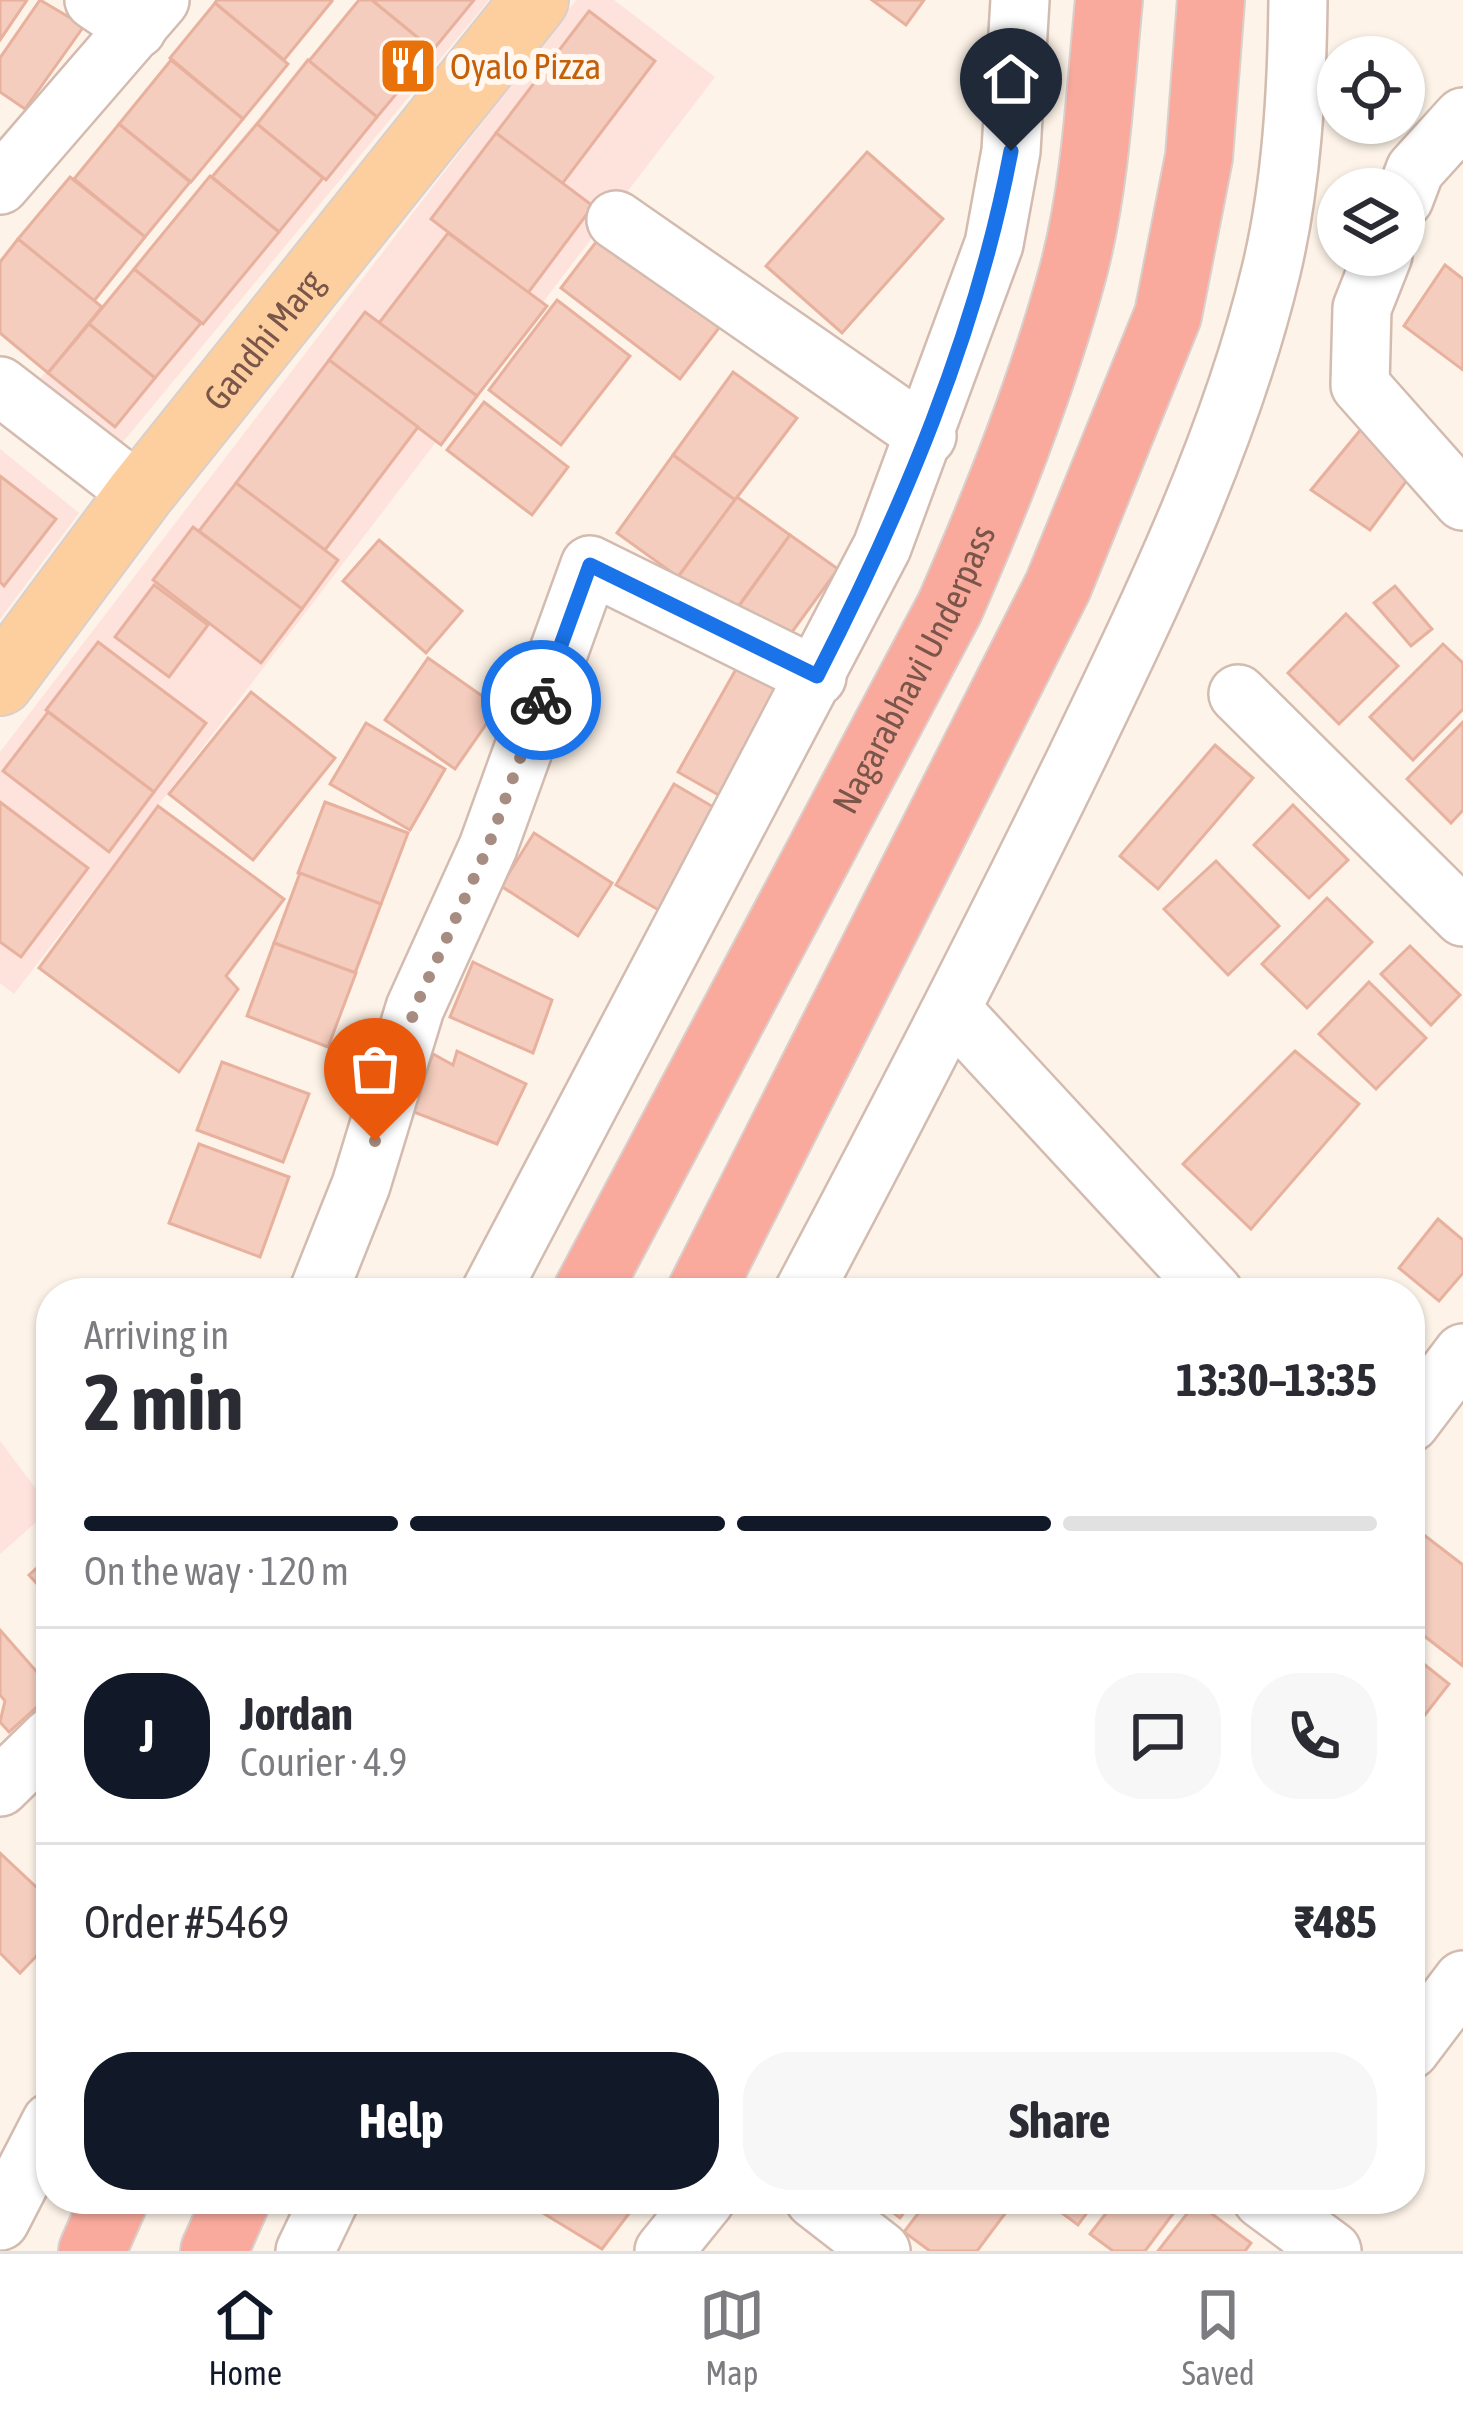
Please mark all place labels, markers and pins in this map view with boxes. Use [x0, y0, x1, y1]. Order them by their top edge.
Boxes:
pin [960, 28, 1062, 151]
restaurant icon: Oyalo Pizza [377, 35, 439, 97]
place label: Oyalo Pizza [450, 45, 601, 87]
pin [324, 1018, 426, 1141]

